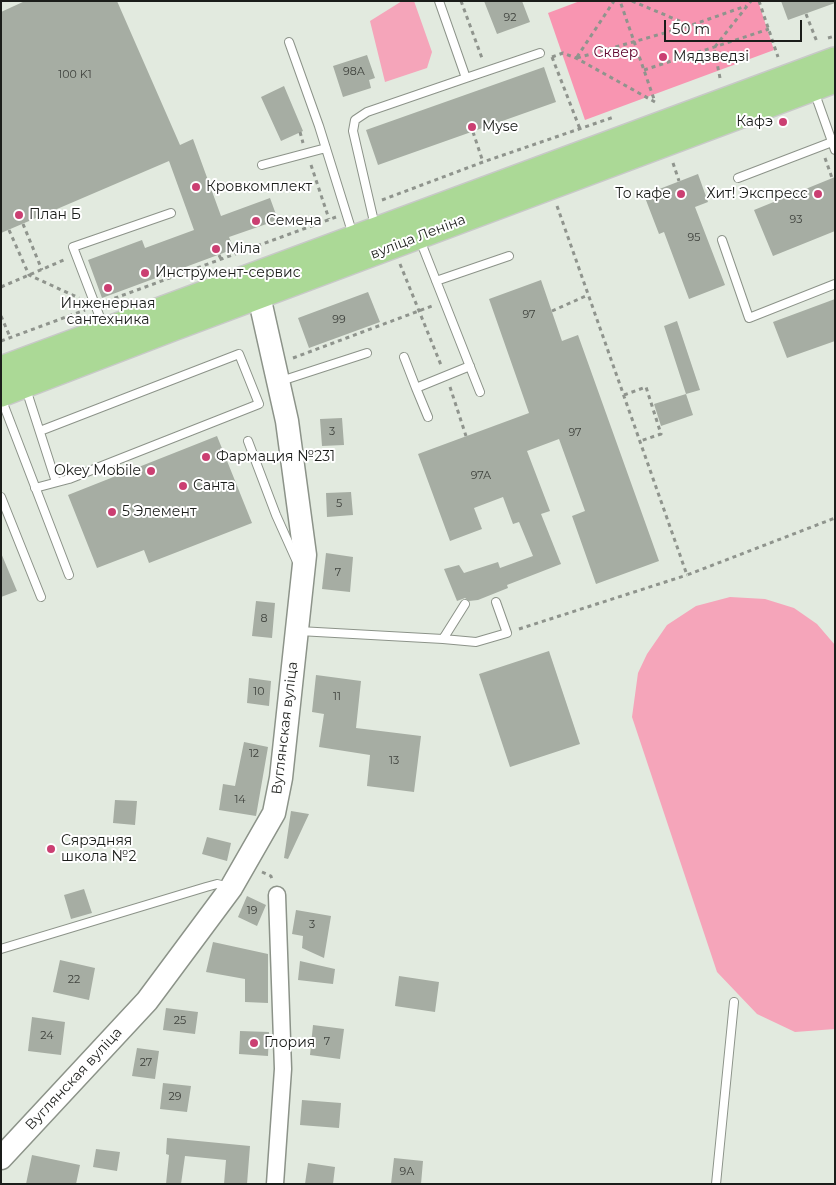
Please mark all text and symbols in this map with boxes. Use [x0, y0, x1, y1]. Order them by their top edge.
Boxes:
scale bar [666, 10, 804, 42]
house number: 92 [504, 11, 516, 25]
text: 50 m [672, 19, 710, 38]
park label: Сквер [594, 45, 638, 61]
place label: Мядзведзі [673, 49, 749, 65]
marker: Мядзведзі [657, 51, 669, 63]
house number: 98А [343, 65, 365, 79]
house number: 100 K1 [58, 68, 92, 82]
place label: Кафэ [736, 114, 773, 130]
marker: Кафэ [777, 116, 789, 128]
place label: Myse [482, 119, 518, 135]
marker: Myse [466, 121, 478, 133]
place label: Кровкомплект [206, 179, 312, 195]
marker: Кровкомплект [190, 181, 202, 193]
place label: То кафе [615, 186, 671, 202]
place label: Хит! Экспресс [706, 186, 808, 202]
marker: То кафе [675, 188, 687, 200]
marker: Хит! Экспресс [812, 188, 824, 200]
place label: План Б [29, 207, 81, 223]
marker: План Б [13, 209, 25, 221]
street label: вуліца Леніна [368, 211, 468, 263]
place label: Семена [266, 213, 322, 229]
house number: 93 [790, 213, 802, 227]
marker: Семена [250, 215, 262, 227]
house number: 95 [688, 231, 700, 245]
place label: Міла [226, 241, 260, 257]
marker: Міла [210, 243, 222, 255]
place label: Инструмент-сервис [155, 265, 301, 281]
marker: Инструмент-сервис [139, 267, 151, 279]
marker: Инженерная сантехника [102, 282, 114, 294]
place label: Инженерная сантехника [61, 296, 155, 328]
house number: 97 [522, 308, 536, 322]
house number: 99 [332, 313, 346, 327]
house number: 3 [329, 425, 335, 439]
house number: 97 [568, 426, 582, 440]
place label: Фармация №231 [216, 449, 335, 465]
marker: Фармация №231 [200, 451, 212, 463]
place label: Okey Mobile [54, 463, 141, 479]
marker: Okey Mobile [145, 465, 157, 477]
house number: 97А [471, 469, 491, 483]
place label: Санта [193, 478, 235, 494]
marker: Санта [177, 480, 189, 492]
house number: 5 [336, 497, 342, 511]
place label: 5 Элемент [122, 504, 197, 520]
marker: 5 Элемент [106, 506, 118, 518]
house number: 7 [335, 566, 341, 580]
house number: 8 [260, 612, 268, 626]
street label: Вуглянская вуліца [269, 661, 301, 795]
house number: 10 [253, 685, 265, 699]
house number: 11 [333, 690, 341, 704]
house number: 12 [249, 747, 259, 761]
house number: 13 [389, 754, 399, 768]
house number: 14 [234, 793, 246, 807]
place label: Сярэдняя школа №2 [61, 833, 136, 866]
marker: Сярэдняя школа №2 [45, 843, 57, 855]
house number: 19 [247, 904, 257, 918]
house number: 3 [309, 918, 315, 932]
house number: 22 [68, 973, 80, 987]
house number: 25 [174, 1014, 186, 1028]
street label: Вуглянская вуліца [22, 1024, 126, 1134]
house number: 24 [40, 1029, 54, 1043]
place label: Глория [264, 1035, 315, 1051]
house number: 7 [324, 1035, 330, 1049]
marker: Глория [248, 1037, 260, 1049]
house number: 27 [140, 1056, 152, 1070]
house number: 29 [169, 1090, 181, 1104]
house number: 9А [400, 1165, 414, 1179]

